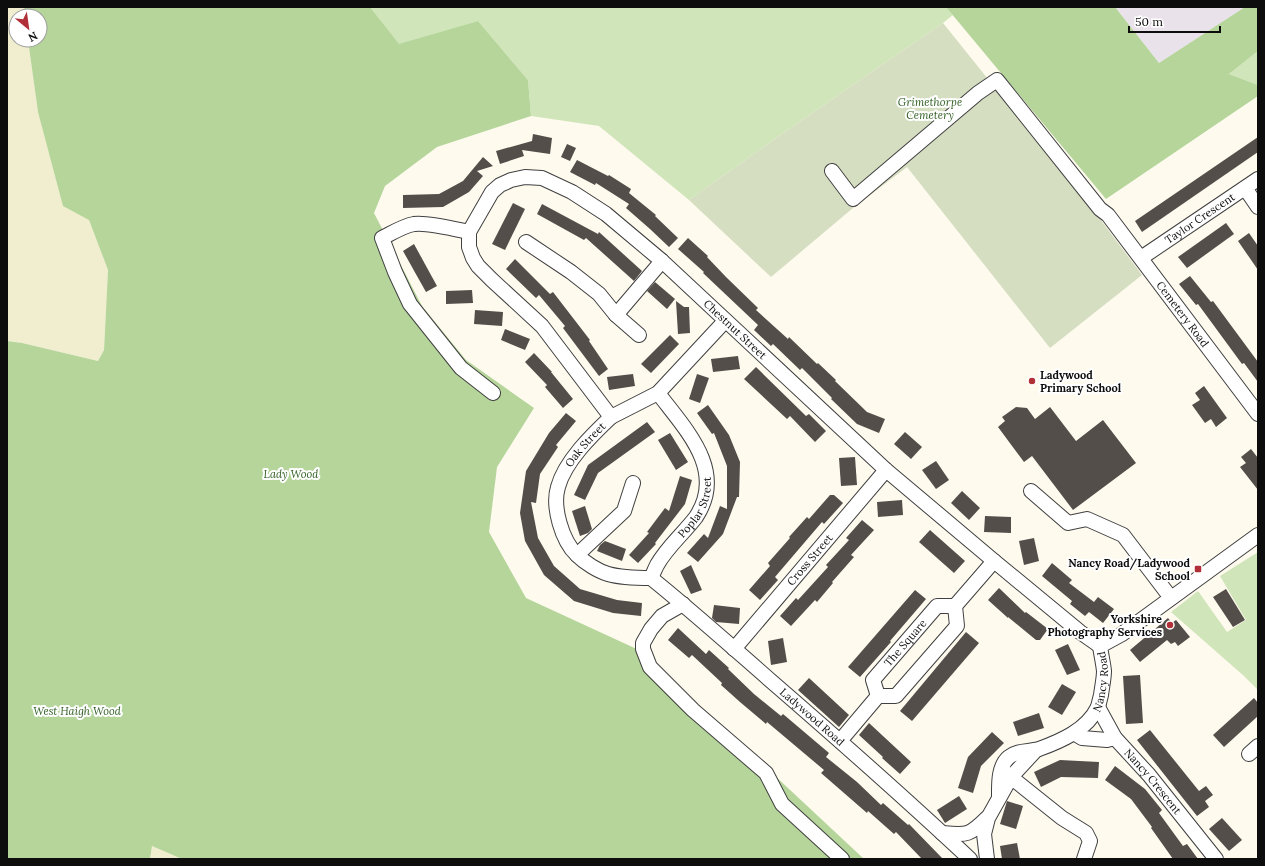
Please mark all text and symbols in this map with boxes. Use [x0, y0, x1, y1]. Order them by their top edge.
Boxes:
north arrow [8, 8, 48, 48]
scale bar [1129, 8, 1220, 34]
text: 50 m [1135, 14, 1163, 29]
text: N [25, 29, 40, 45]
park label: Grimethorpe Cemetery [898, 95, 962, 122]
street label: Taylor Crescent [1162, 189, 1238, 247]
street label: Cemetery Road [1153, 278, 1212, 350]
street label: Chestnut Street [701, 296, 770, 363]
place label: Ladywood Primary School [1040, 368, 1122, 395]
marker: Ladywood Primary School [1027, 376, 1037, 386]
street label: Oak Street [562, 419, 609, 470]
park label: Lady Wood [264, 467, 319, 481]
street label: Poplar Street [675, 476, 714, 541]
street label: Cross Street [784, 531, 836, 588]
place label: Nancy Road/Ladywood School [1068, 556, 1191, 583]
marker: Nancy Road/Ladywood School [1193, 564, 1203, 574]
place label: Yorkshire Photography Services [1048, 612, 1162, 639]
street label: The Square [881, 616, 930, 669]
marker: Yorkshire Photography Services [1165, 620, 1175, 630]
street label: Nancy Road [1090, 650, 1111, 714]
street label: Ladywood Road [777, 685, 848, 749]
park label: West Haigh Wood [33, 704, 122, 718]
street label: Nancy Crescent [1121, 746, 1185, 818]

